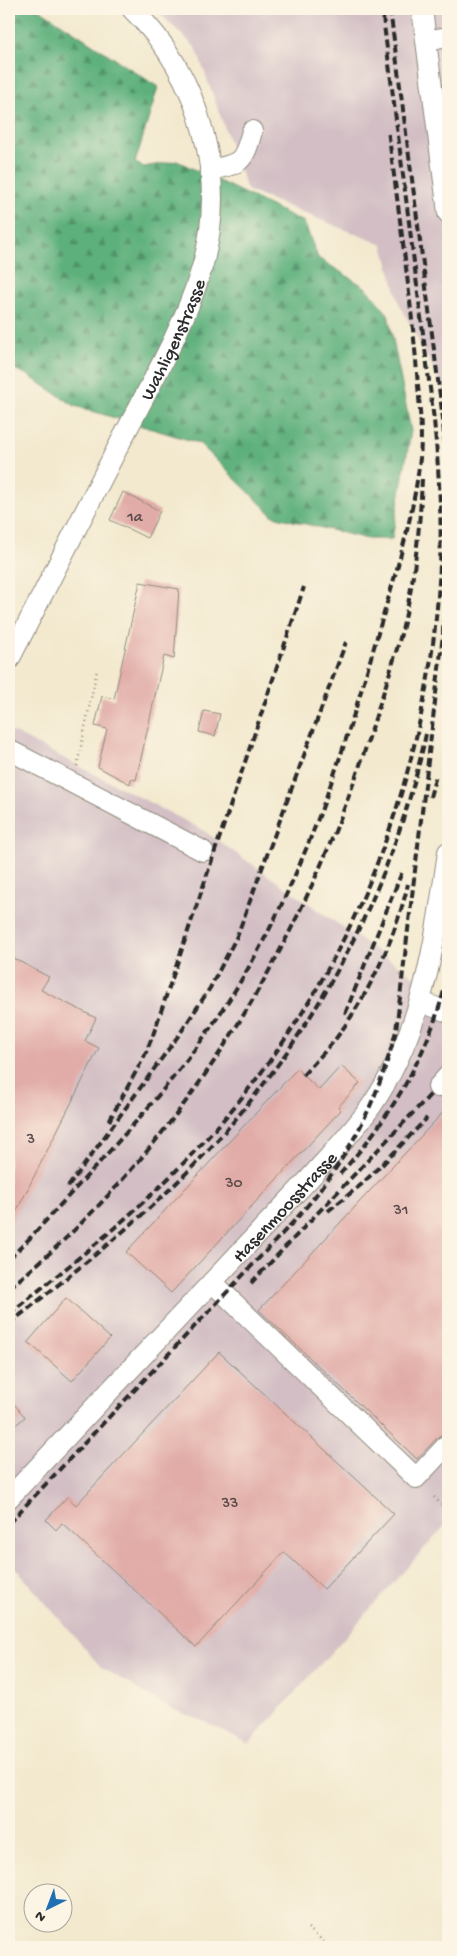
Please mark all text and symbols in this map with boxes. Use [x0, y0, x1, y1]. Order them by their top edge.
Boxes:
street label: Wahligenstrasse [137, 277, 213, 405]
house number: 1a [126, 509, 144, 528]
house number: 3 [26, 1131, 35, 1150]
street label: Hasenmoosstrasse [229, 1148, 344, 1268]
house number: 30 [224, 1175, 243, 1194]
house number: 31 [393, 1202, 408, 1221]
house number: 33 [221, 1495, 238, 1514]
north arrow [22, 1884, 72, 1934]
text: N [32, 1906, 50, 1925]

